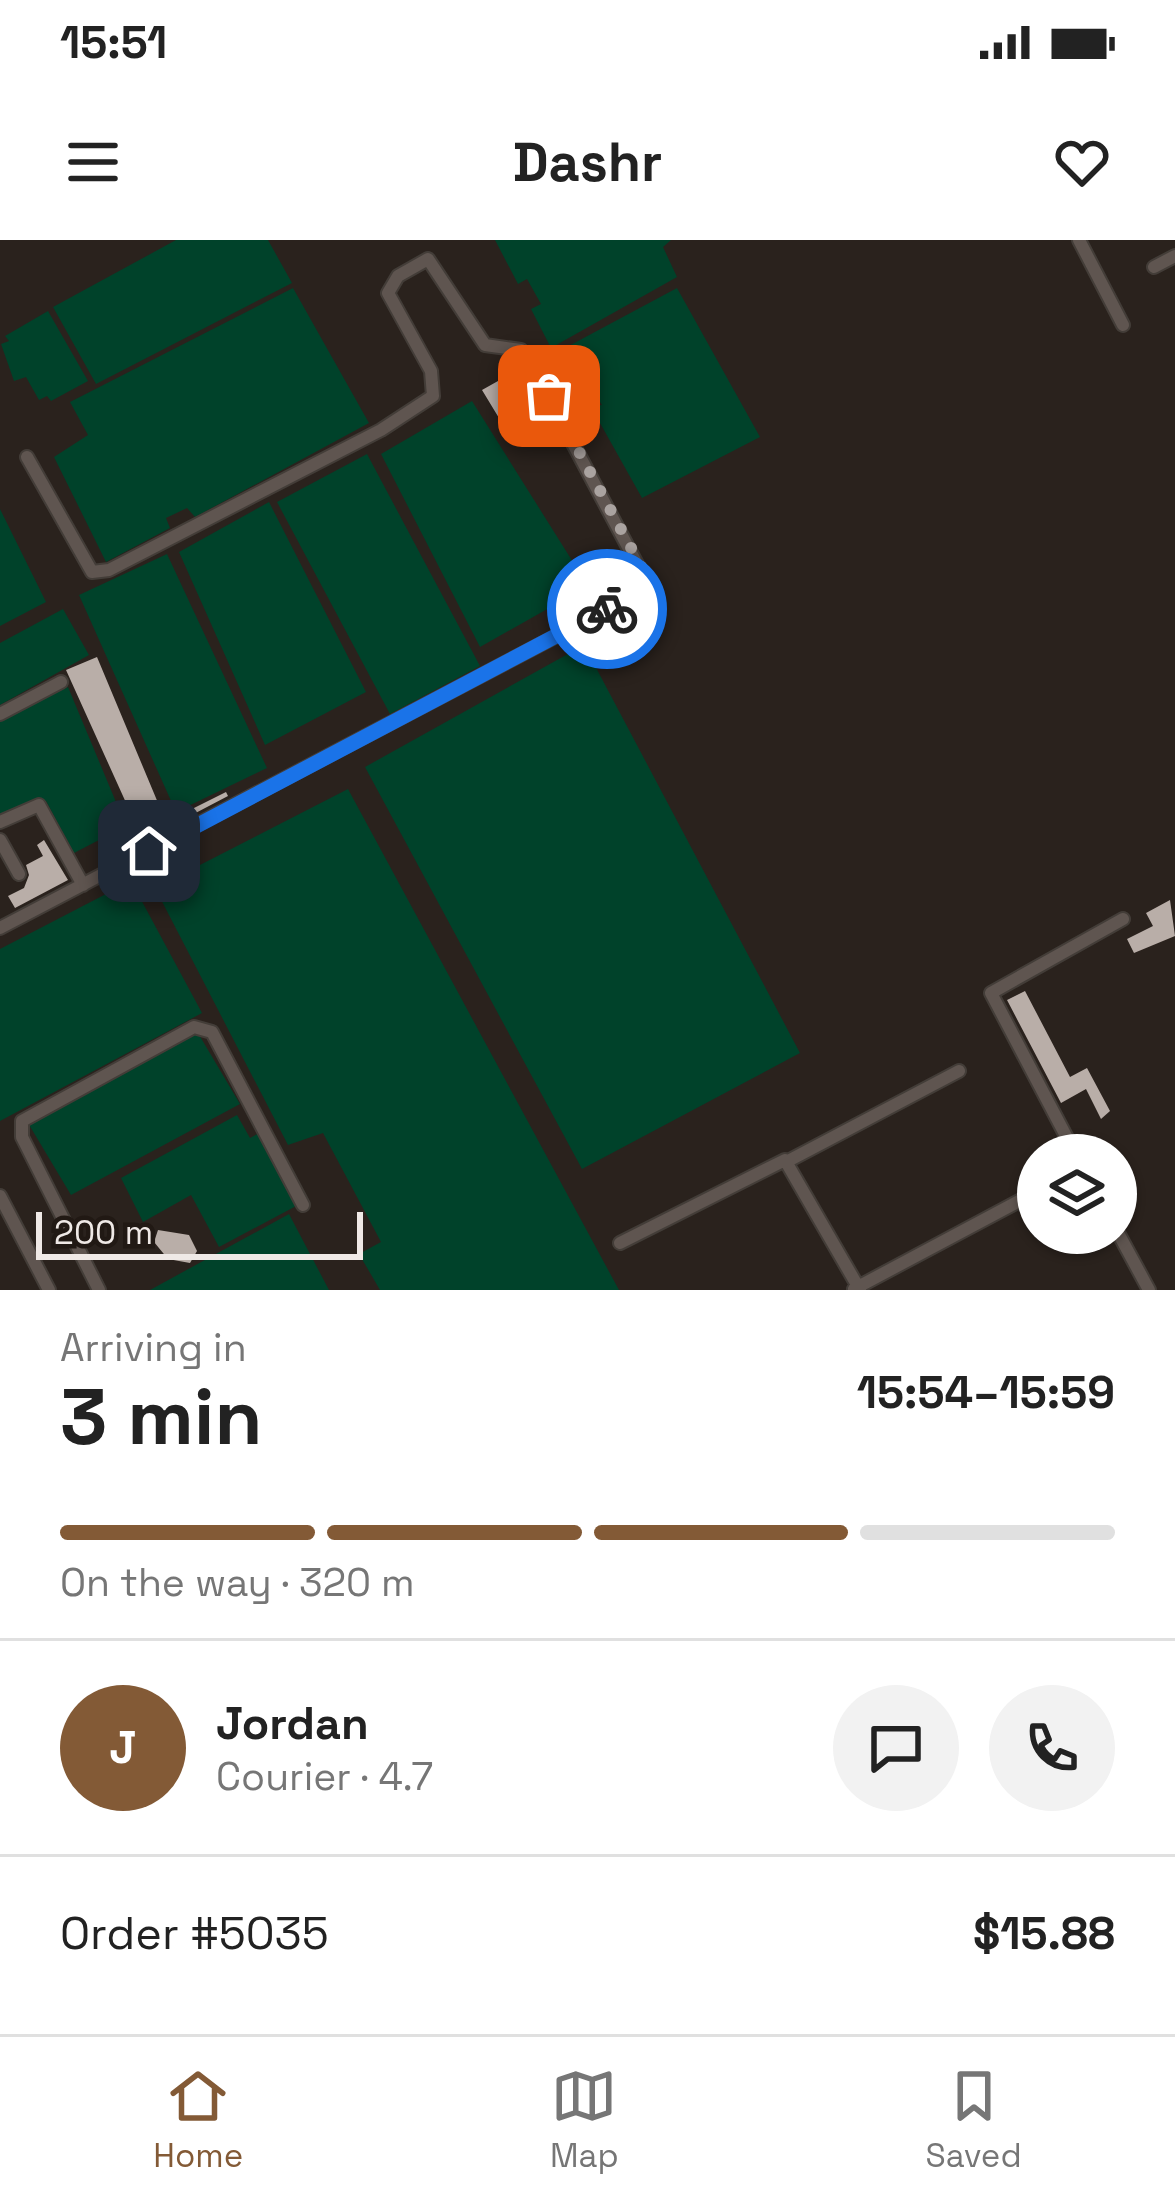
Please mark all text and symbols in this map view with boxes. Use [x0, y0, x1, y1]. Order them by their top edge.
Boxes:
text: 15:51 [60, 14, 167, 71]
text: Dashr [513, 128, 662, 197]
icon: menu [60, 129, 126, 195]
icon: heart [1049, 129, 1115, 195]
pin [498, 345, 600, 447]
icon: bag [516, 363, 582, 429]
courier [547, 549, 667, 669]
icon: bike [574, 576, 640, 642]
pin [98, 800, 200, 902]
icon: home [116, 818, 182, 884]
map controls [1017, 1134, 1137, 1254]
button: layers [1017, 1134, 1137, 1254]
scale bar [36, 1206, 363, 1259]
text: 200 m [54, 1212, 153, 1254]
text: Arriving in [60, 1323, 247, 1372]
text: 15:54–15:59 [857, 1364, 1115, 1421]
text: 3 min [60, 1367, 263, 1467]
text: On the way · 320 m [60, 1558, 415, 1607]
button: chat [833, 1685, 959, 1811]
button: phone [989, 1685, 1115, 1811]
text: Jordan [216, 1695, 369, 1752]
text: J [109, 1719, 137, 1776]
text: Courier · 4.7 [216, 1752, 433, 1801]
text: Order #5035 [60, 1905, 329, 1962]
text: $15.88 [973, 1905, 1115, 1962]
tab: Home [153, 2063, 243, 2177]
tab: Map [550, 2063, 619, 2177]
tab: Saved [925, 2063, 1022, 2177]

